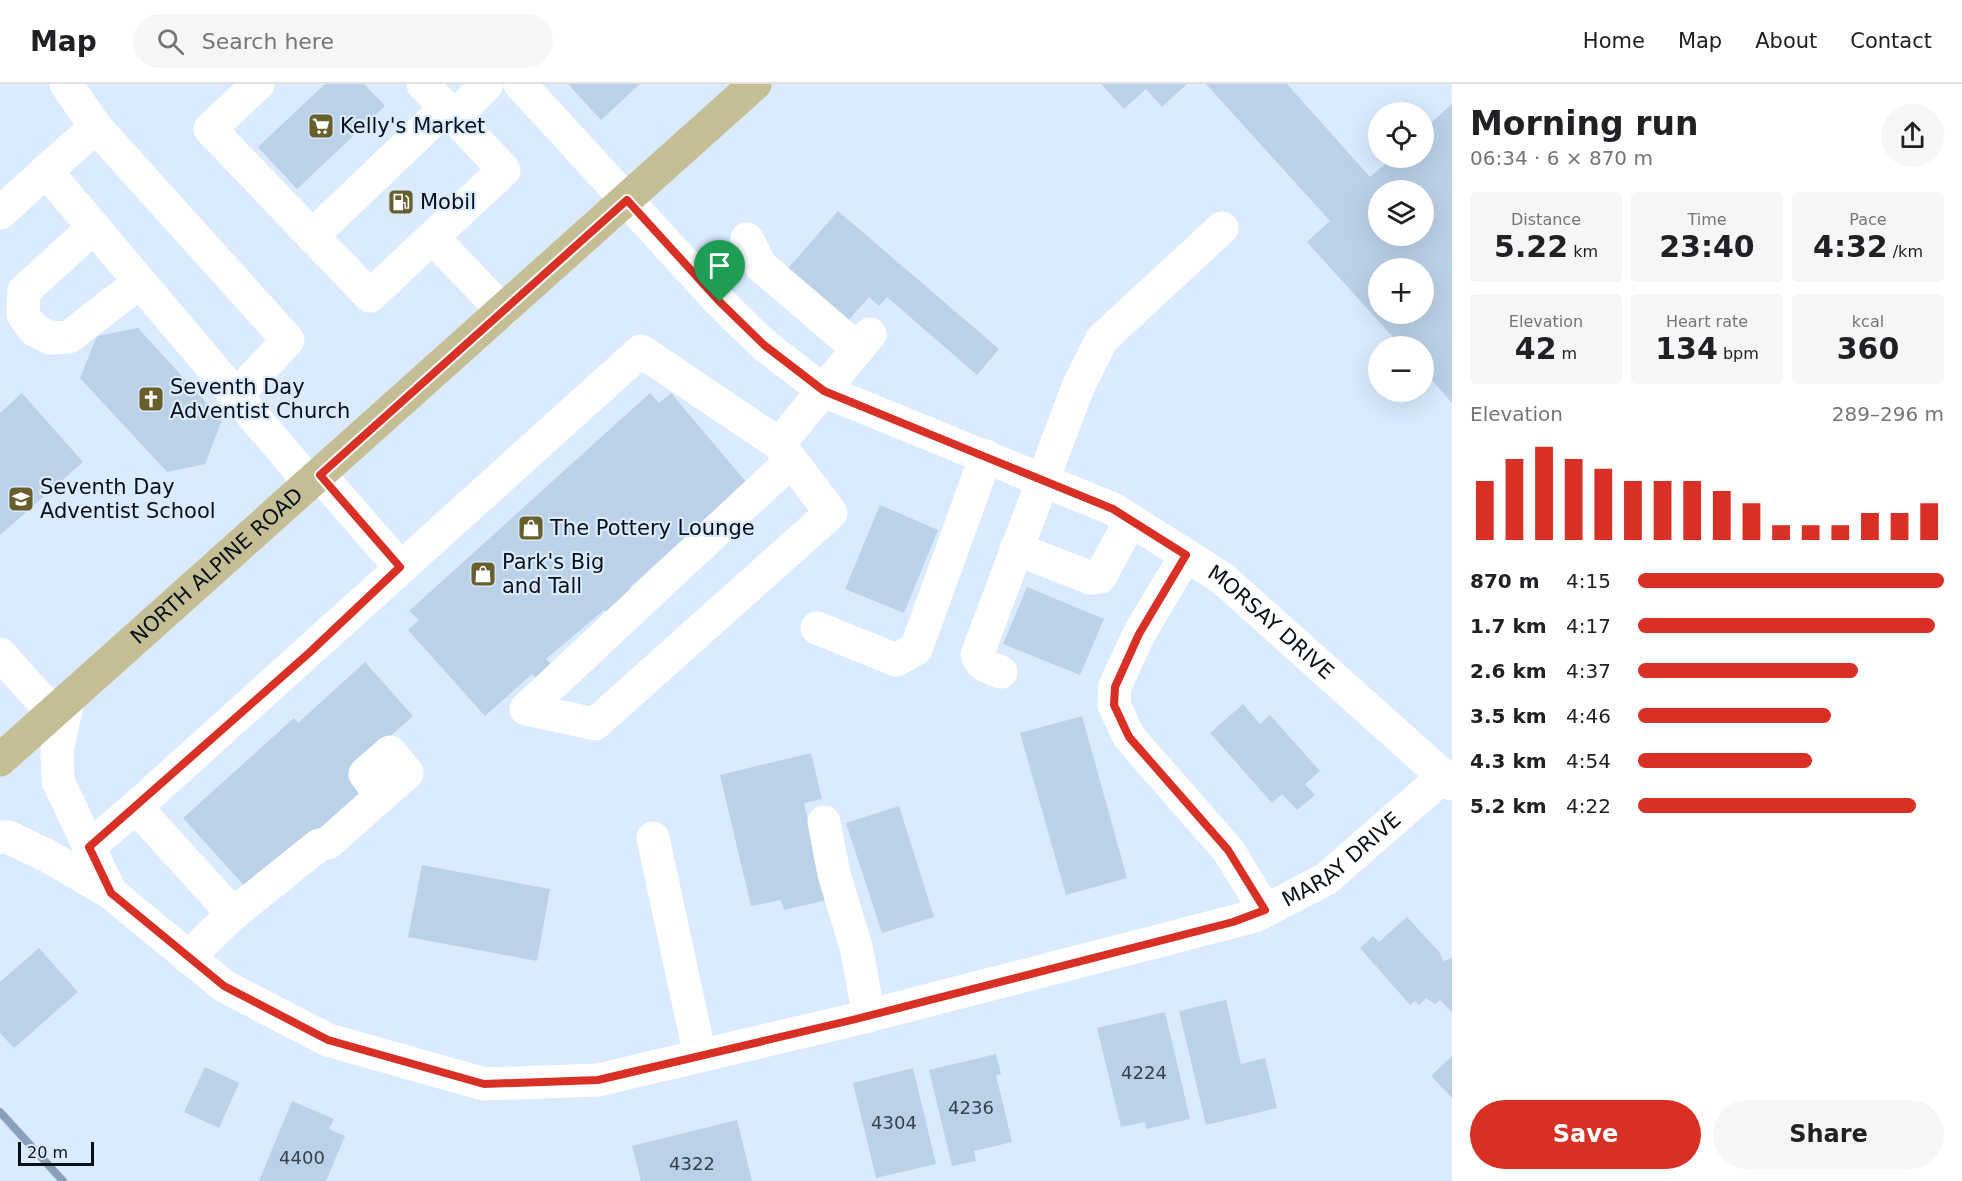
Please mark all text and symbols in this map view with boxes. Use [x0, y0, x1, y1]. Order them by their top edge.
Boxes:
search box [133, 14, 553, 68]
text: Map [30, 25, 97, 58]
icon: search [154, 25, 187, 58]
text: Search here [202, 29, 334, 54]
text: Home [1583, 29, 1645, 53]
text: Map [1678, 29, 1722, 53]
text: About [1755, 29, 1817, 53]
text: Contact [1850, 29, 1932, 53]
map controls [1368, 102, 1434, 402]
button: locate [1368, 102, 1434, 168]
text: Morning run [1470, 104, 1698, 143]
button: share [1881, 104, 1944, 167]
supermarket icon: Kelly's Market [306, 111, 336, 141]
place label: Kelly's Market [340, 114, 485, 138]
text: 06:34 · 6 × 870 m [1470, 146, 1653, 170]
button: layers [1368, 180, 1434, 246]
fuel station icon: Mobil [386, 187, 416, 217]
place label: Mobil [420, 190, 476, 214]
text: Distance [1511, 210, 1581, 229]
text: Time [1687, 210, 1727, 229]
text: Pace [1849, 210, 1887, 229]
text: 5.22 [1494, 229, 1568, 264]
text: 23:40 [1659, 229, 1755, 264]
text: 4:32 [1813, 229, 1888, 264]
pin [694, 240, 745, 302]
text: km [1568, 242, 1598, 261]
text: /km [1888, 242, 1923, 261]
icon: arrive [703, 249, 736, 282]
button: + [1368, 258, 1434, 324]
text: Elevation [1509, 312, 1583, 331]
text: Heart rate [1666, 312, 1748, 331]
text: kcal [1852, 312, 1884, 331]
text: 42 [1515, 331, 1557, 366]
text: 134 [1655, 331, 1718, 366]
text: 360 [1837, 331, 1899, 366]
button: − [1368, 336, 1434, 402]
text: m [1557, 344, 1577, 363]
text: bpm [1718, 344, 1759, 363]
place label: Seventh Day Adventist Church [170, 375, 350, 423]
church icon: Seventh Day Adventist Church [136, 384, 166, 414]
text: Elevation [1470, 402, 1563, 426]
text: 289–296 m [1832, 402, 1944, 426]
place label: Seventh Day Adventist School [40, 475, 216, 523]
street label: NORTH ALPINE ROAD [126, 483, 308, 649]
school or university icon: Seventh Day Adventist School [6, 484, 36, 514]
shop icon: The Pottery Lounge [516, 513, 546, 543]
place label: The Pottery Lounge [549, 516, 755, 540]
place label: Park's Big and Tall [502, 550, 604, 598]
shop icon: Park's Big and Tall [468, 559, 498, 589]
street label: MORSAY DRIVE [1204, 560, 1339, 684]
text: 870 m [1470, 569, 1540, 593]
text: 4:15 [1566, 569, 1611, 593]
text: 1.7 km [1470, 614, 1547, 638]
text: 4:17 [1566, 614, 1611, 638]
text: 2.6 km [1470, 659, 1547, 683]
text: 4:37 [1566, 659, 1611, 683]
text: 3.5 km [1470, 704, 1547, 728]
text: 4:46 [1566, 704, 1611, 728]
text: 4.3 km [1470, 749, 1547, 773]
text: 4:54 [1566, 749, 1611, 773]
text: 5.2 km [1470, 794, 1547, 818]
text: 4:22 [1566, 794, 1611, 818]
street label: MARAY DRIVE [1278, 807, 1406, 912]
house number: 4224 [1121, 1062, 1167, 1083]
house number: 4236 [948, 1097, 994, 1118]
button: Save [1470, 1100, 1701, 1169]
button: Share [1713, 1100, 1944, 1169]
house number: 4304 [871, 1112, 917, 1133]
scale bar [18, 1139, 94, 1166]
text: 20 m [27, 1143, 68, 1162]
house number: 4400 [279, 1147, 325, 1168]
house number: 4322 [669, 1153, 715, 1174]

